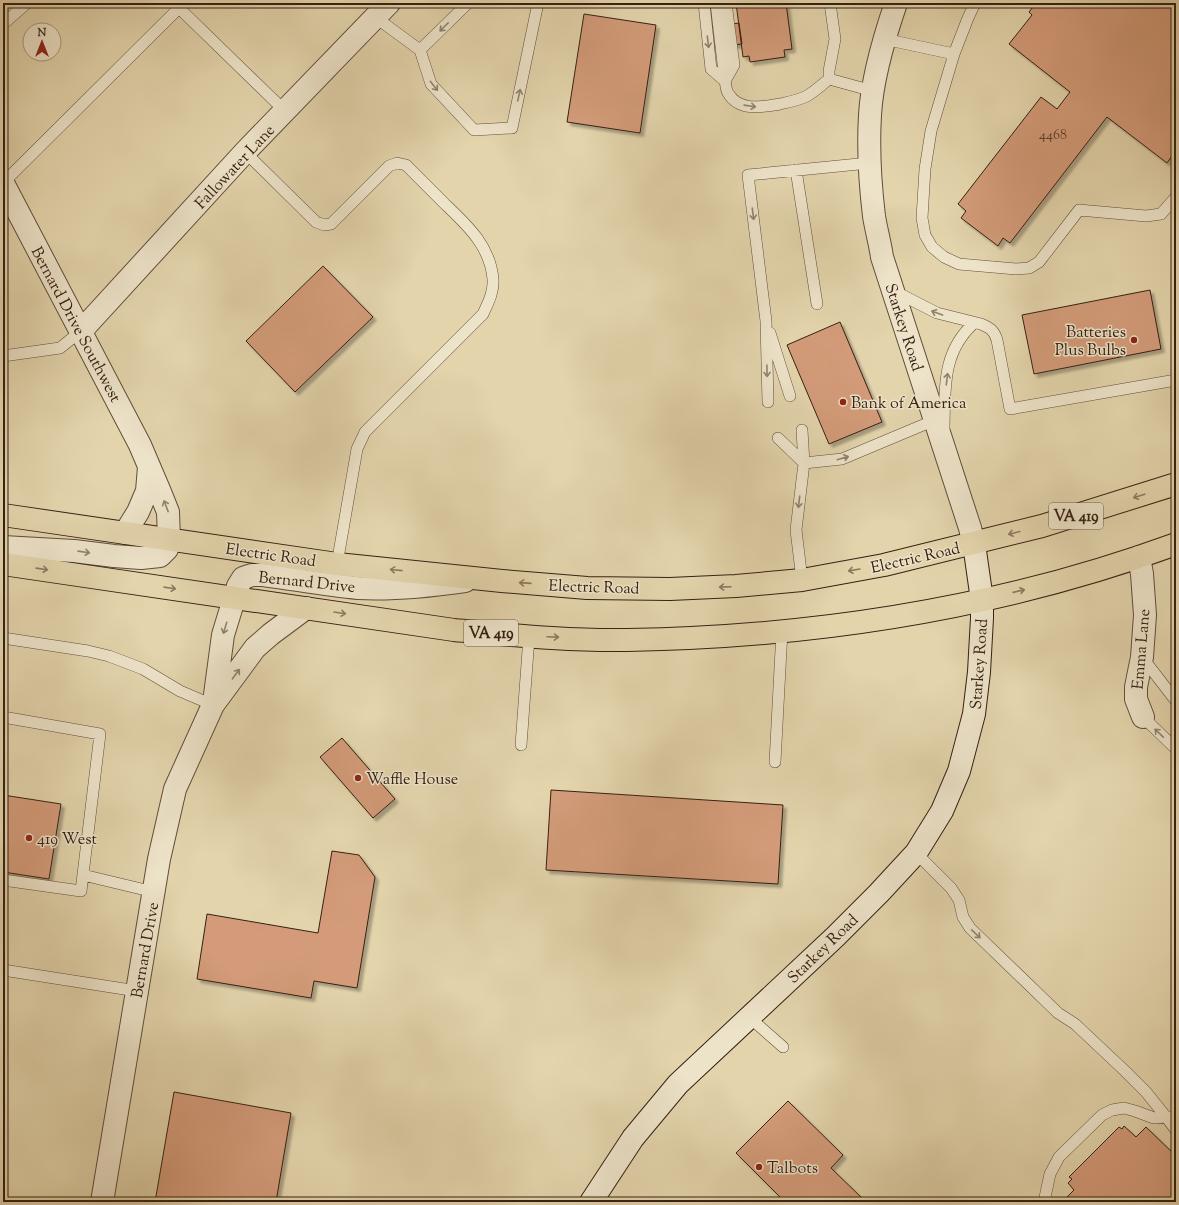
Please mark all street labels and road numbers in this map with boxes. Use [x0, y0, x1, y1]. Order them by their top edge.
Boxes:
street label: Fallowater Lane [190, 120, 281, 215]
street label: Bernard Drive Southwest [24, 243, 126, 408]
street label: Starkey Road [878, 281, 928, 375]
road number: VA 419 [1049, 503, 1103, 529]
street label: Electric Road [869, 538, 963, 581]
street label: Electric Road [224, 539, 317, 574]
street label: Bernard Drive [257, 567, 356, 600]
street label: Electric Road [548, 575, 640, 602]
street label: Emma Lane [1128, 608, 1157, 690]
street label: Starkey Road [966, 618, 995, 710]
road number: VA 419 [464, 620, 518, 646]
street label: Bernard Drive [127, 901, 166, 1000]
street label: Starkey Road [783, 910, 864, 990]

